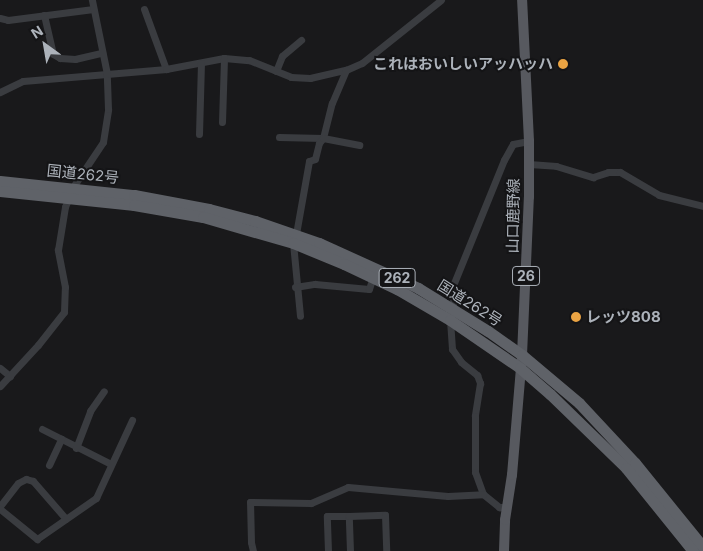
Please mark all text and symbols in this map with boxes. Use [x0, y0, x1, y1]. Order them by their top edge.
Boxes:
north arrow [20, 20, 70, 70]
text: N [28, 22, 46, 42]
place label: これはおいしいアッハッハ [373, 55, 553, 73]
marker: これはおいしいアッハッハ [557, 58, 569, 70]
street label: 国道262号 [46, 161, 120, 187]
street label: 山口鹿野線 [503, 178, 523, 254]
road number: 26 [511, 264, 541, 288]
road number: 262 [378, 266, 416, 290]
street label: 国道262号 [434, 276, 506, 330]
place label: レッツ808 [586, 308, 661, 326]
marker: レッツ808 [570, 311, 582, 323]

